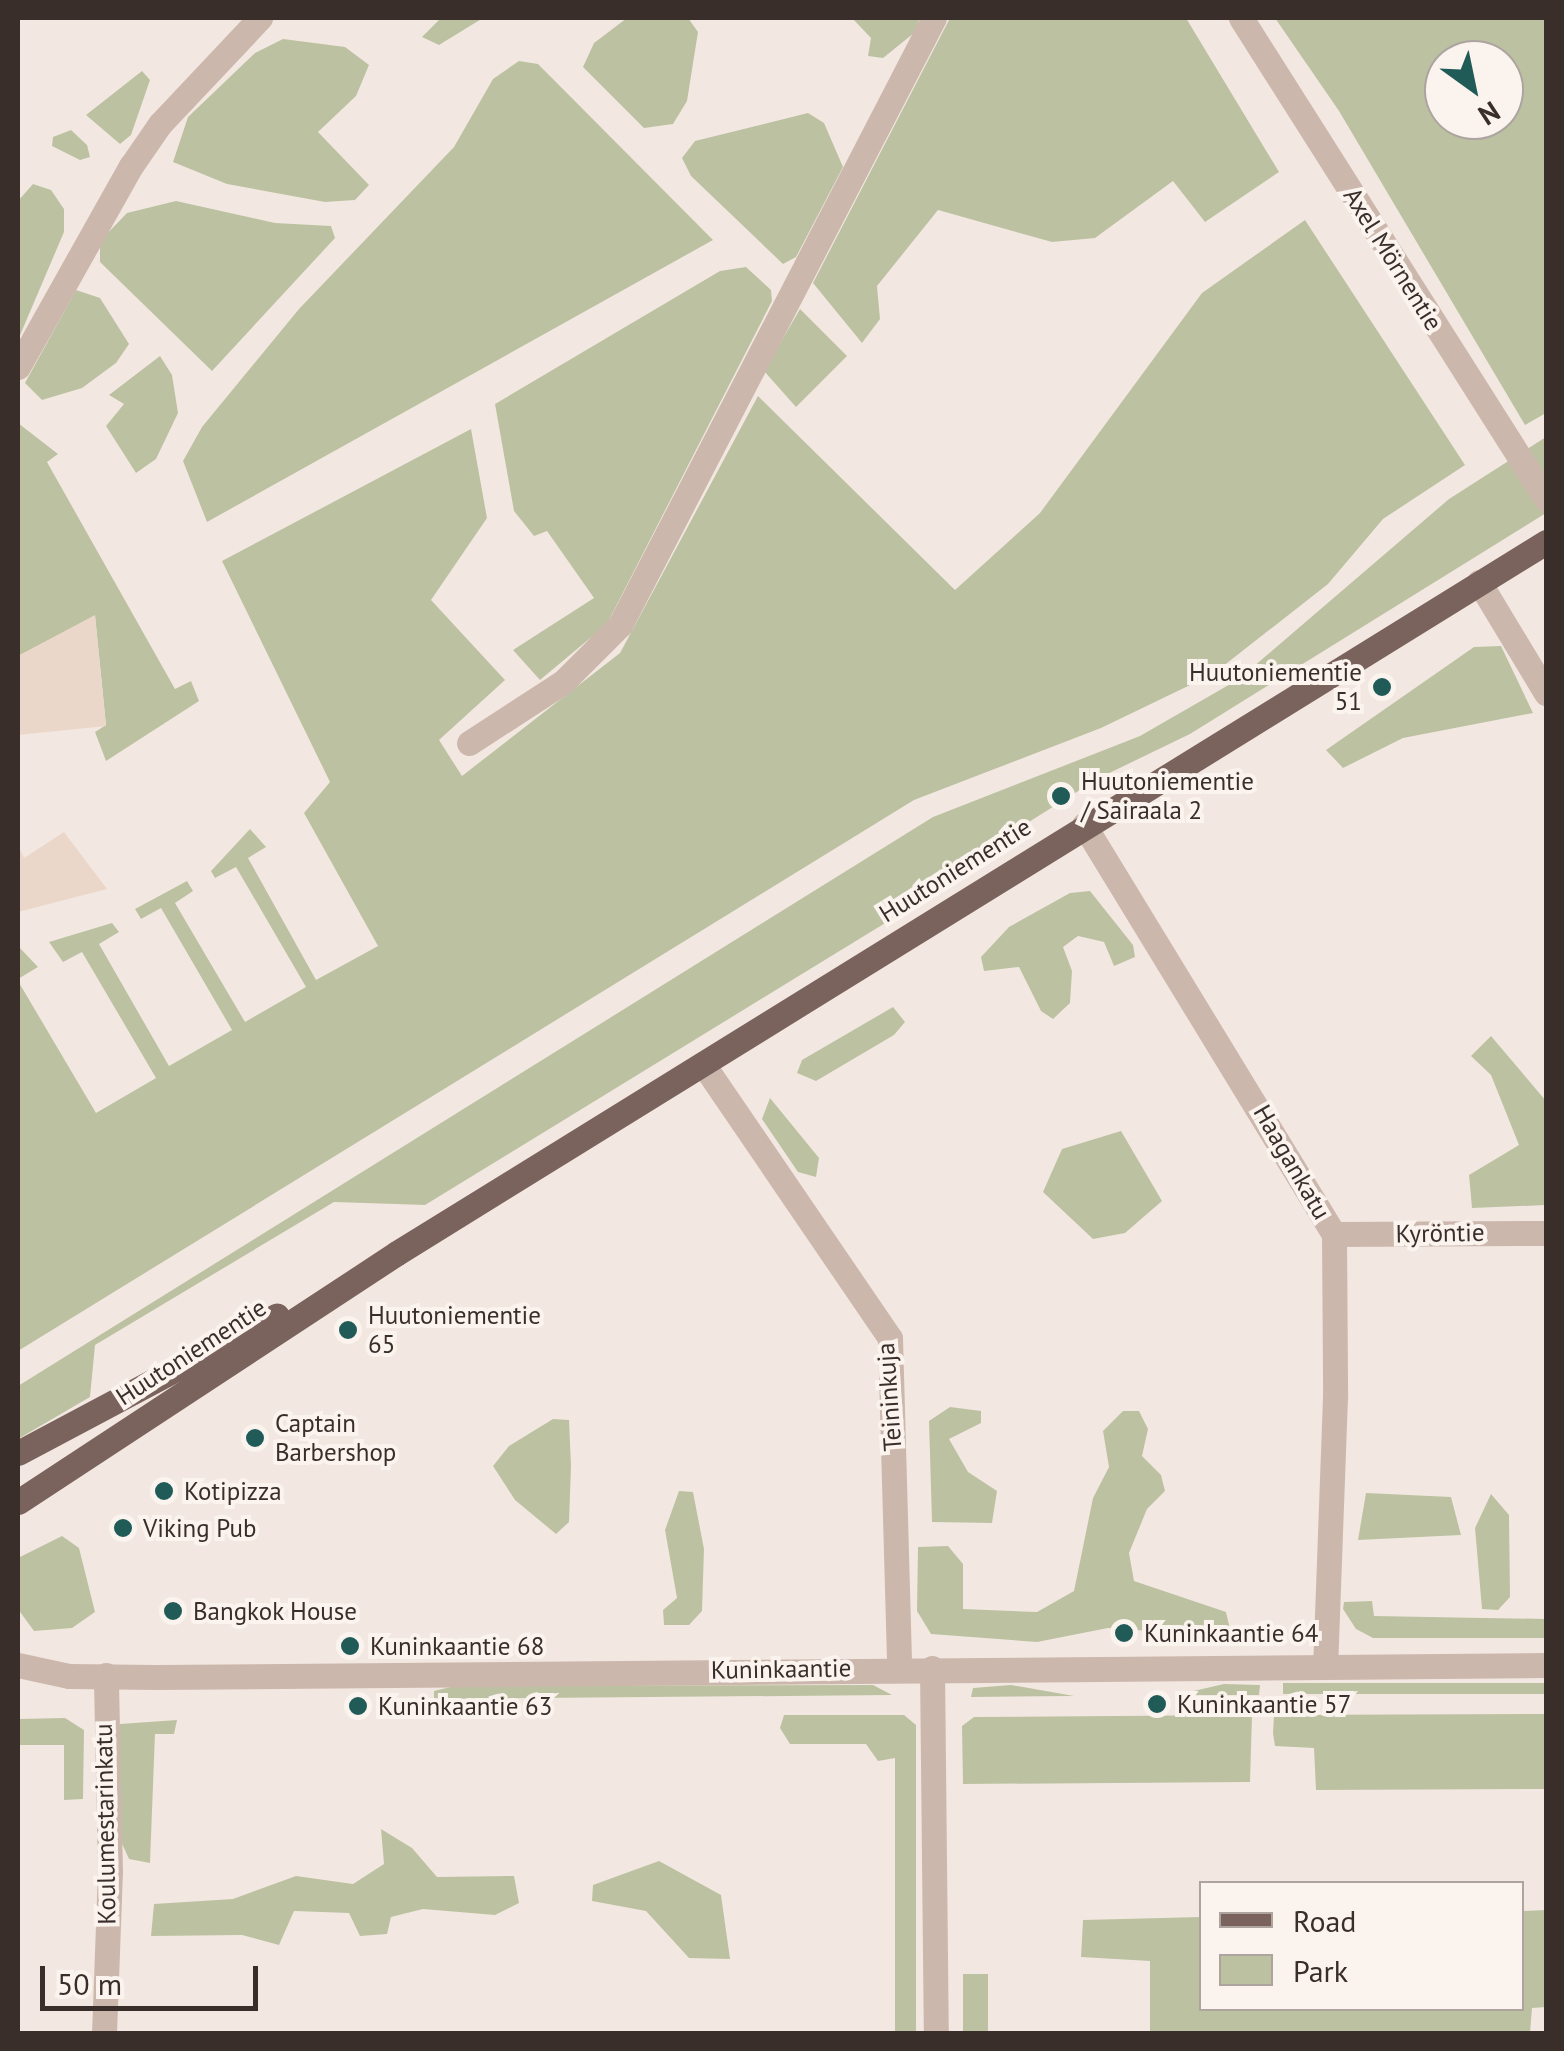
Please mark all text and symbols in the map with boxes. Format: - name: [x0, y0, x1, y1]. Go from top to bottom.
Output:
- north arrow: [1424, 40, 1524, 140]
- text: N: [1472, 93, 1507, 134]
- street label: Axel Mörnentie: [1337, 182, 1449, 336]
- place label: Huutoniementie 51: [1189, 658, 1362, 717]
- marker: Huutoniementie 51: [1371, 676, 1393, 698]
- place label: Huutoniementie / Sairaala 2: [1081, 767, 1254, 826]
- marker: Huutoniementie / Sairaala 2: [1050, 785, 1072, 807]
- street label: Huutoniementie: [874, 811, 1036, 929]
- street label: Haagankatu: [1247, 1099, 1337, 1225]
- street label: Kyröntie: [1395, 1217, 1485, 1249]
- street label: Huutoniementie: [110, 1292, 272, 1412]
- place label: Huutoniementie 65: [368, 1301, 541, 1360]
- marker: Huutoniementie 65: [337, 1319, 359, 1341]
- street label: Teininkuja: [870, 1342, 908, 1452]
- place label: Captain Barbershop: [275, 1409, 396, 1468]
- marker: Captain Barbershop: [244, 1427, 266, 1449]
- place label: Kotipizza: [184, 1476, 282, 1506]
- marker: Kotipizza: [153, 1480, 175, 1502]
- place label: Viking Pub: [143, 1513, 256, 1543]
- marker: Viking Pub: [112, 1517, 134, 1539]
- place label: Bangkok House: [193, 1596, 358, 1626]
- marker: Bangkok House: [162, 1600, 184, 1622]
- place label: Kuninkaantie 64: [1144, 1618, 1318, 1648]
- marker: Kuninkaantie 64: [1113, 1622, 1135, 1644]
- place label: Kuninkaantie 68: [370, 1631, 544, 1661]
- marker: Kuninkaantie 68: [339, 1635, 361, 1657]
- street label: Kuninkaantie: [711, 1653, 851, 1685]
- place label: Kuninkaantie 57: [1177, 1689, 1351, 1719]
- place label: Kuninkaantie 63: [378, 1691, 552, 1721]
- marker: Kuninkaantie 57: [1146, 1693, 1168, 1715]
- marker: Kuninkaantie 63: [347, 1695, 369, 1717]
- street label: Koulumestarinkatu: [88, 1723, 122, 1925]
- legend: [1199, 1881, 1524, 2011]
- text: Road: [1293, 1901, 1357, 1940]
- scale bar: [45, 1946, 262, 2008]
- text: Park: [1293, 1951, 1348, 1990]
- text: 50 m: [57, 1964, 122, 2003]

